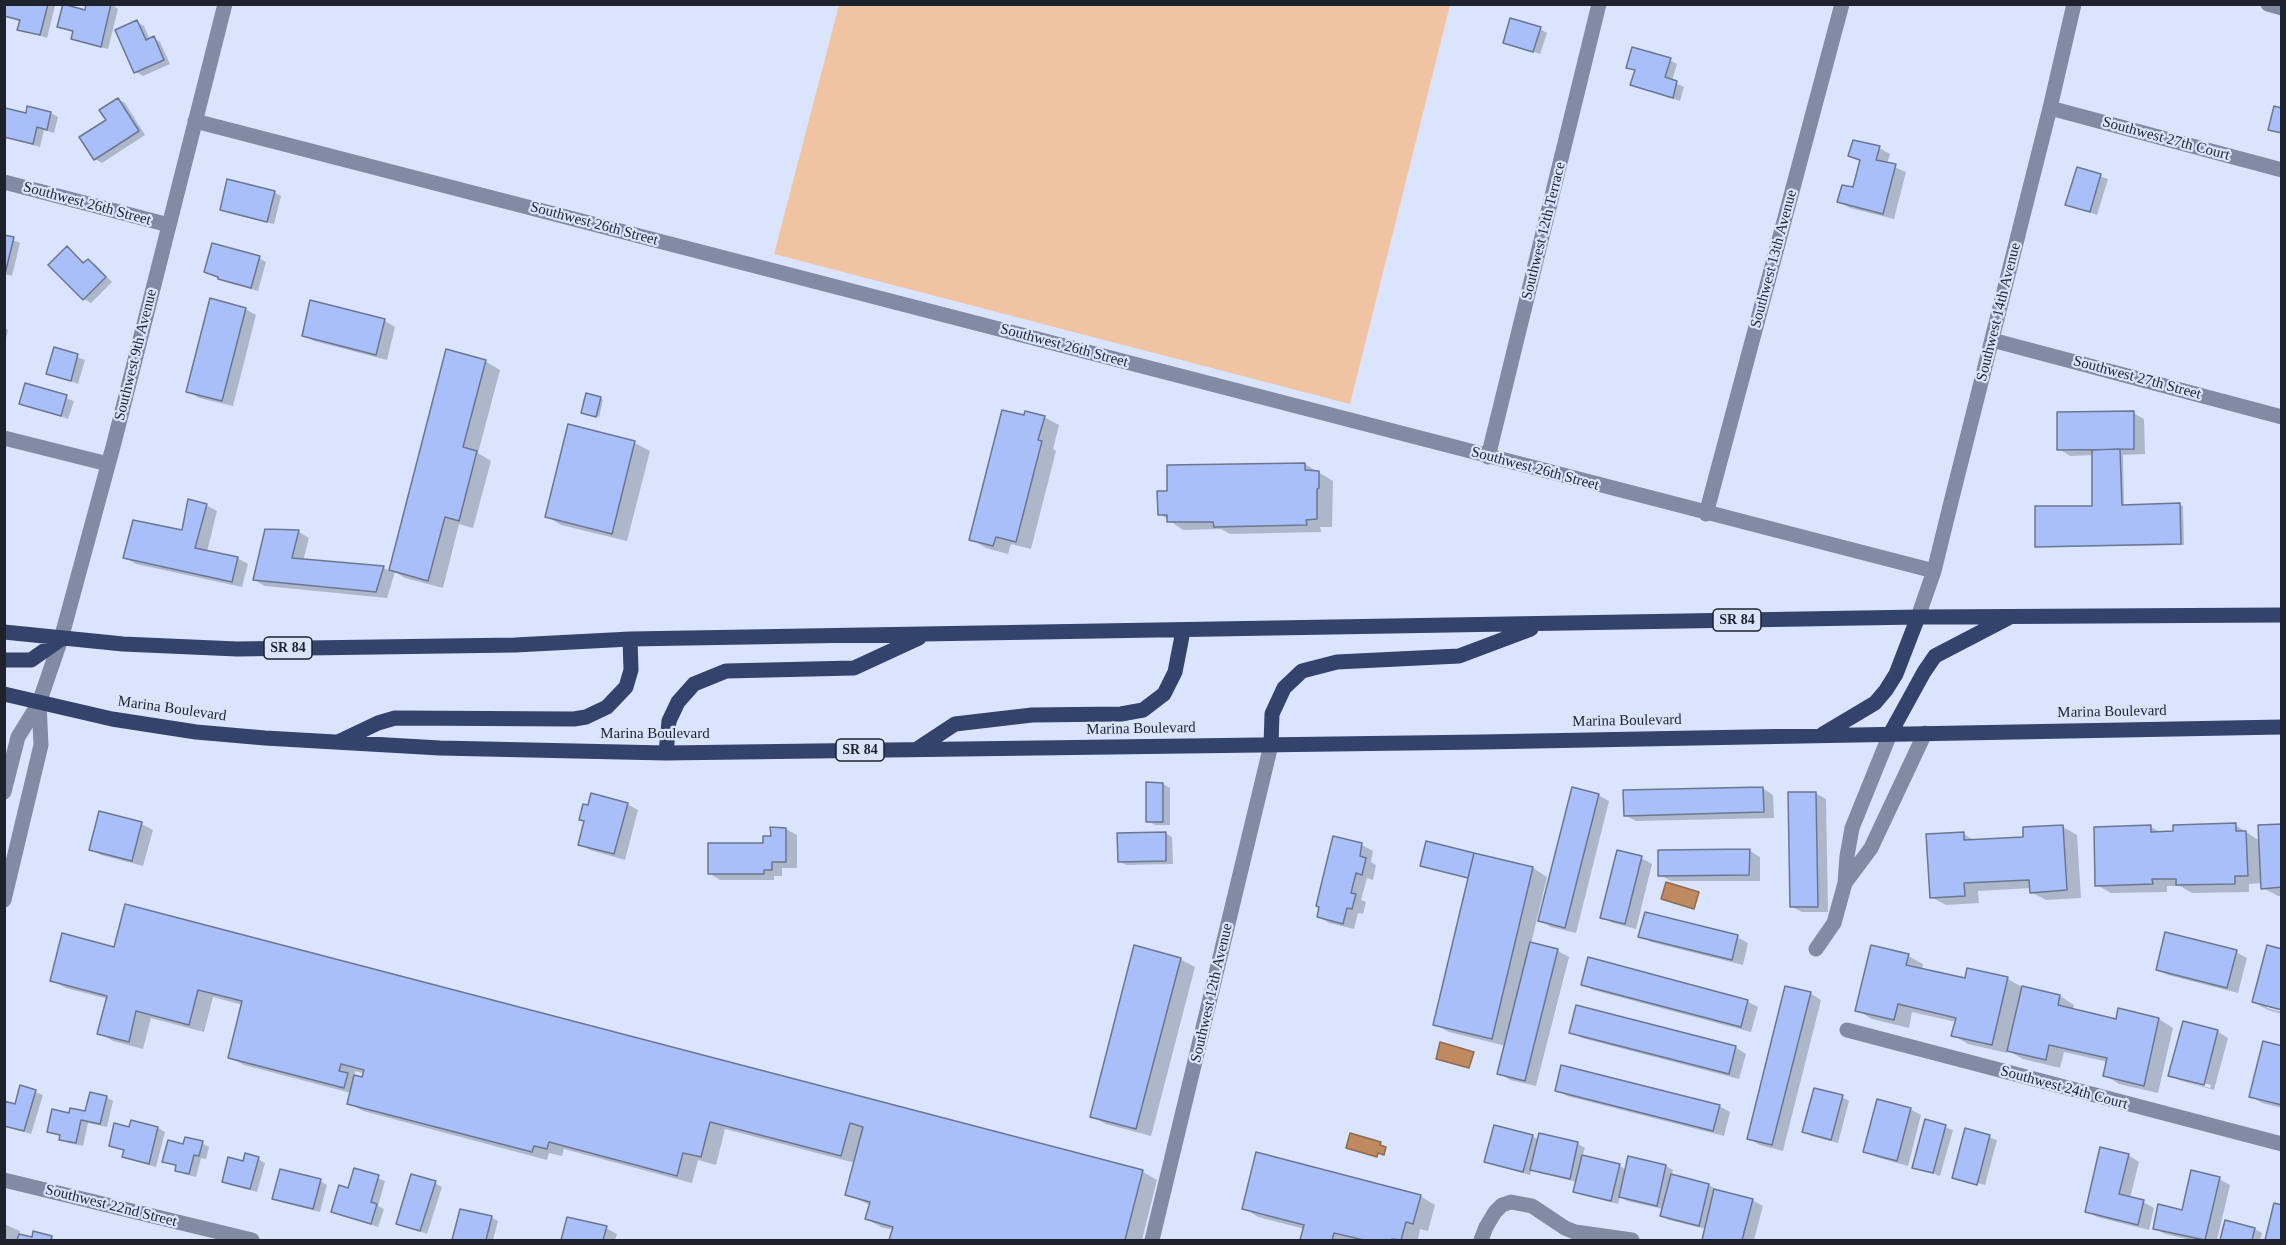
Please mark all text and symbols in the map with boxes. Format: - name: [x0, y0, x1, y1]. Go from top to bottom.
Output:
- street label: Southwest 27th Court: [2100, 113, 2232, 165]
- street label: Southwest 12th Terrace: [1518, 160, 1570, 302]
- street label: Southwest 26th Street: [21, 178, 153, 230]
- street label: Southwest 13th Avenue: [1747, 188, 1801, 330]
- street label: Southwest 26th Street: [528, 198, 660, 250]
- street label: Southwest 14th Avenue: [1973, 241, 2025, 383]
- street label: Southwest 9th Avenue: [111, 287, 161, 423]
- street label: Southwest 26th Street: [998, 320, 1130, 372]
- street label: Southwest 27th Street: [2071, 352, 2203, 404]
- street label: Southwest 26th Street: [1469, 443, 1601, 495]
- road number: SR 84: [1713, 609, 1761, 631]
- road number: SR 84: [264, 637, 312, 659]
- street label: Marina Boulevard: [117, 692, 227, 726]
- street label: Marina Boulevard: [2057, 702, 2167, 722]
- street label: Marina Boulevard: [1572, 711, 1682, 731]
- street label: Marina Boulevard: [1086, 719, 1196, 739]
- street label: Marina Boulevard: [600, 725, 710, 743]
- road number: SR 84: [836, 739, 884, 761]
- street label: Southwest 12th Avenue: [1187, 922, 1237, 1064]
- street label: Southwest 24th Court: [1998, 1062, 2130, 1114]
- street label: Southwest 22nd Street: [43, 1181, 179, 1231]

